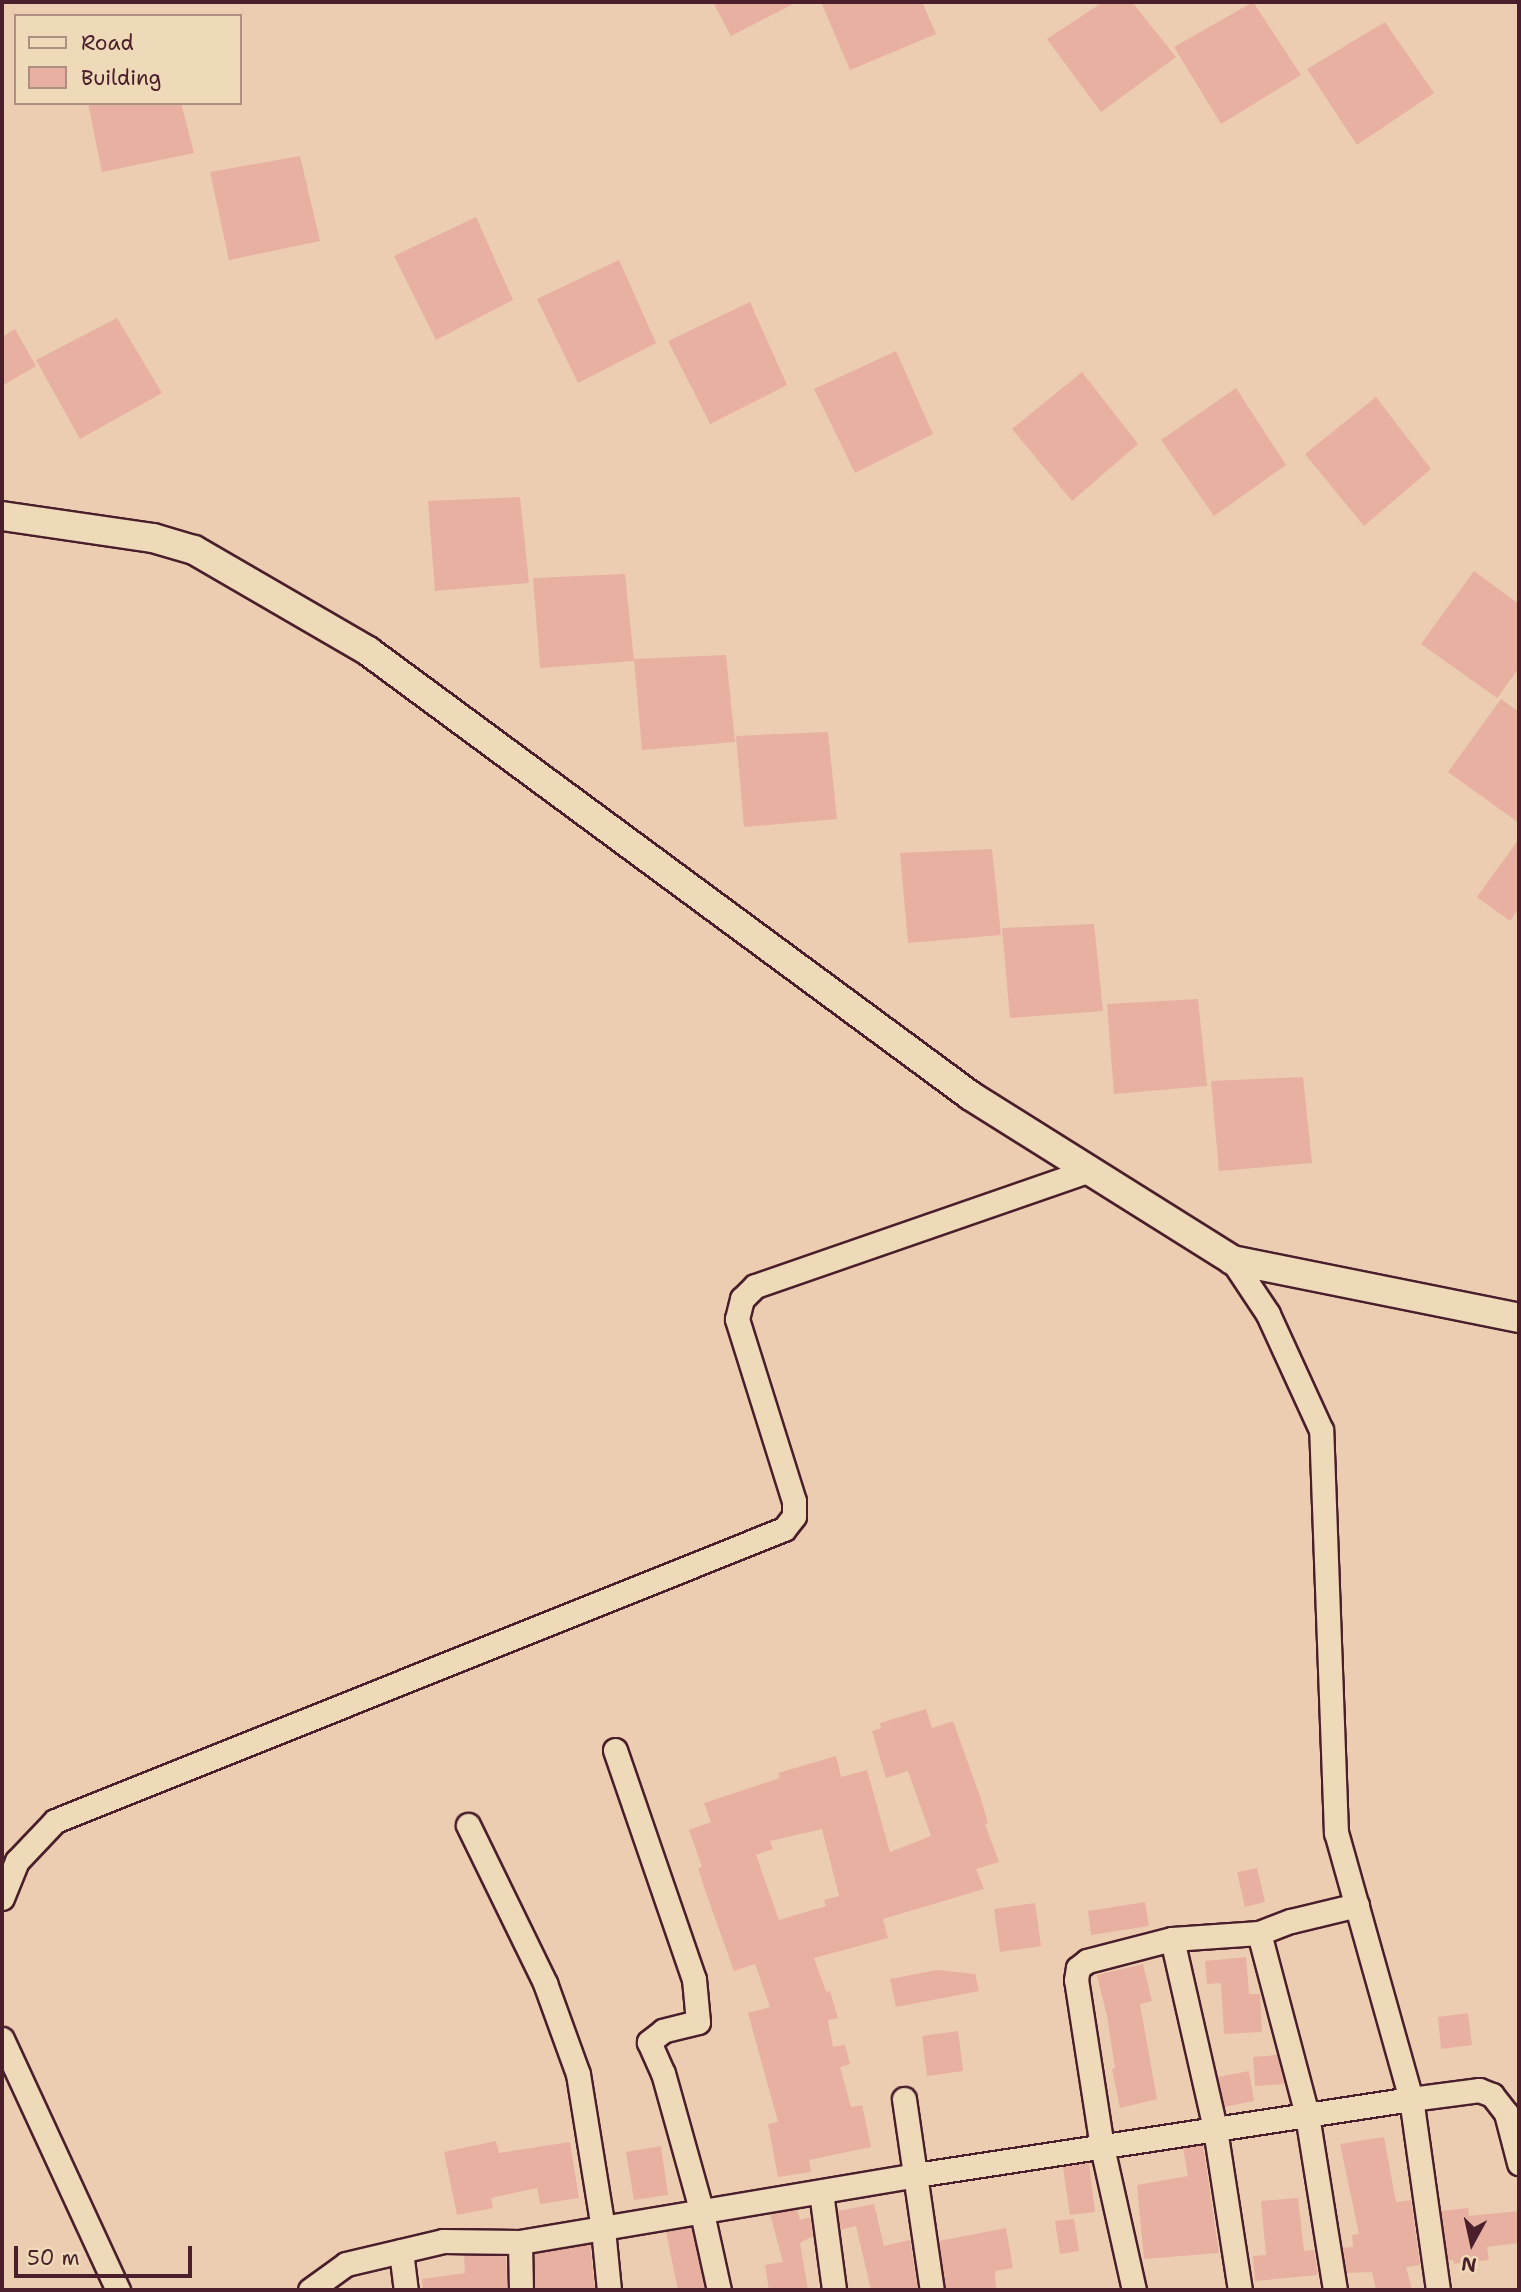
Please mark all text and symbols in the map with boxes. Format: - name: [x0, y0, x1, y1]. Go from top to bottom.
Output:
- legend: [14, 14, 242, 105]
- text: Road: [81, 29, 134, 57]
- text: Building: [81, 64, 161, 92]
- north arrow: [1437, 2208, 1507, 2278]
- scale bar: [18, 2232, 196, 2276]
- text: 50 m: [27, 2244, 80, 2272]
- text: N: [1460, 2251, 1478, 2278]

